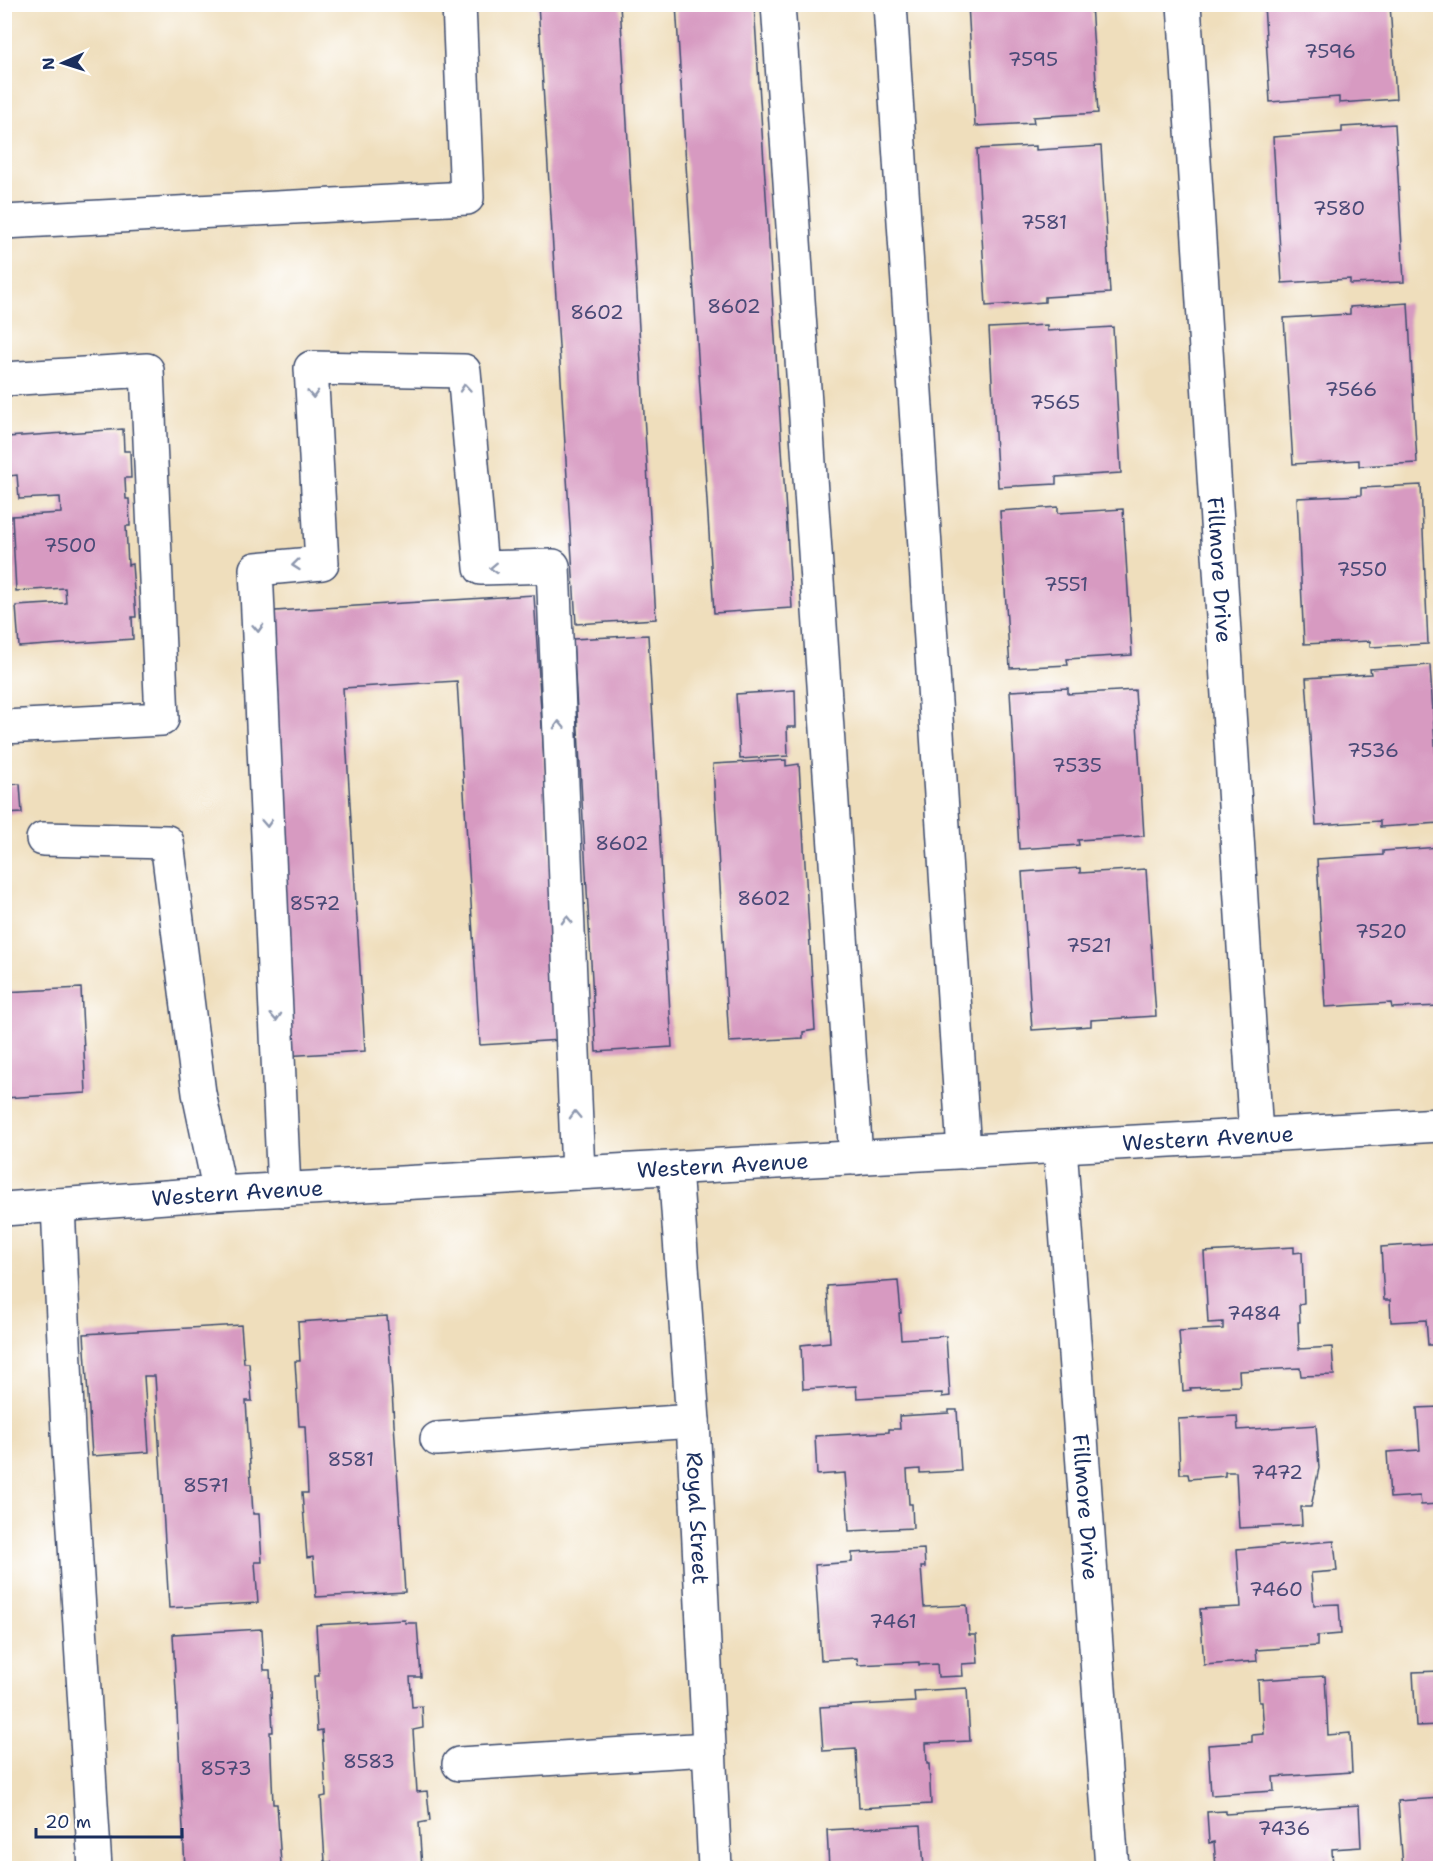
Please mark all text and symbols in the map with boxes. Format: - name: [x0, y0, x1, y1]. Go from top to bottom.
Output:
- north arrow: [33, 33, 93, 93]
- house number: 7596: [1304, 38, 1356, 64]
- house number: 7595: [1008, 46, 1058, 72]
- text: N: [38, 57, 59, 71]
- house number: 7580: [1313, 195, 1365, 221]
- house number: 7581: [1021, 209, 1067, 235]
- house number: 8602: [707, 293, 761, 319]
- house number: 8602: [570, 299, 624, 325]
- house number: 7566: [1325, 376, 1377, 402]
- one-way arrow: [459, 383, 472, 392]
- one-way arrow: [306, 389, 319, 398]
- house number: 7565: [1030, 389, 1080, 415]
- street label: Fillmore Drive: [1201, 496, 1239, 644]
- house number: 7500: [43, 532, 97, 558]
- house number: 7550: [1337, 556, 1387, 582]
- one-way arrow: [291, 558, 300, 571]
- one-way arrow: [490, 562, 499, 574]
- house number: 7551: [1044, 571, 1088, 597]
- one-way arrow: [252, 623, 265, 632]
- one-way arrow: [553, 721, 566, 730]
- house number: 7536: [1347, 737, 1399, 763]
- house number: 7535: [1052, 752, 1102, 778]
- one-way arrow: [261, 818, 274, 827]
- house number: 8602: [595, 830, 649, 856]
- house number: 8602: [737, 885, 791, 911]
- house number: 8572: [289, 890, 341, 916]
- one-way arrow: [561, 915, 574, 924]
- house number: 7520: [1355, 918, 1407, 944]
- house number: 7521: [1066, 932, 1112, 958]
- one-way arrow: [270, 1013, 283, 1022]
- one-way arrow: [569, 1110, 582, 1119]
- street label: Western Avenue: [1121, 1119, 1295, 1157]
- street label: Western Avenue: [636, 1146, 809, 1184]
- street label: Western Avenue: [150, 1173, 324, 1213]
- house number: 7484: [1227, 1300, 1281, 1326]
- street label: Fillmore Drive: [1066, 1433, 1106, 1581]
- house number: 8581: [328, 1446, 374, 1472]
- street label: Royal Street: [680, 1451, 716, 1585]
- house number: 7472: [1251, 1459, 1303, 1485]
- house number: 8571: [183, 1472, 229, 1498]
- house number: 7460: [1249, 1576, 1303, 1602]
- house number: 7461: [869, 1608, 917, 1634]
- house number: 8583: [343, 1748, 395, 1774]
- house number: 8573: [200, 1755, 252, 1781]
- scale bar: [36, 1801, 182, 1839]
- text: 20 m: [45, 1810, 91, 1834]
- house number: 7436: [1257, 1815, 1311, 1841]

